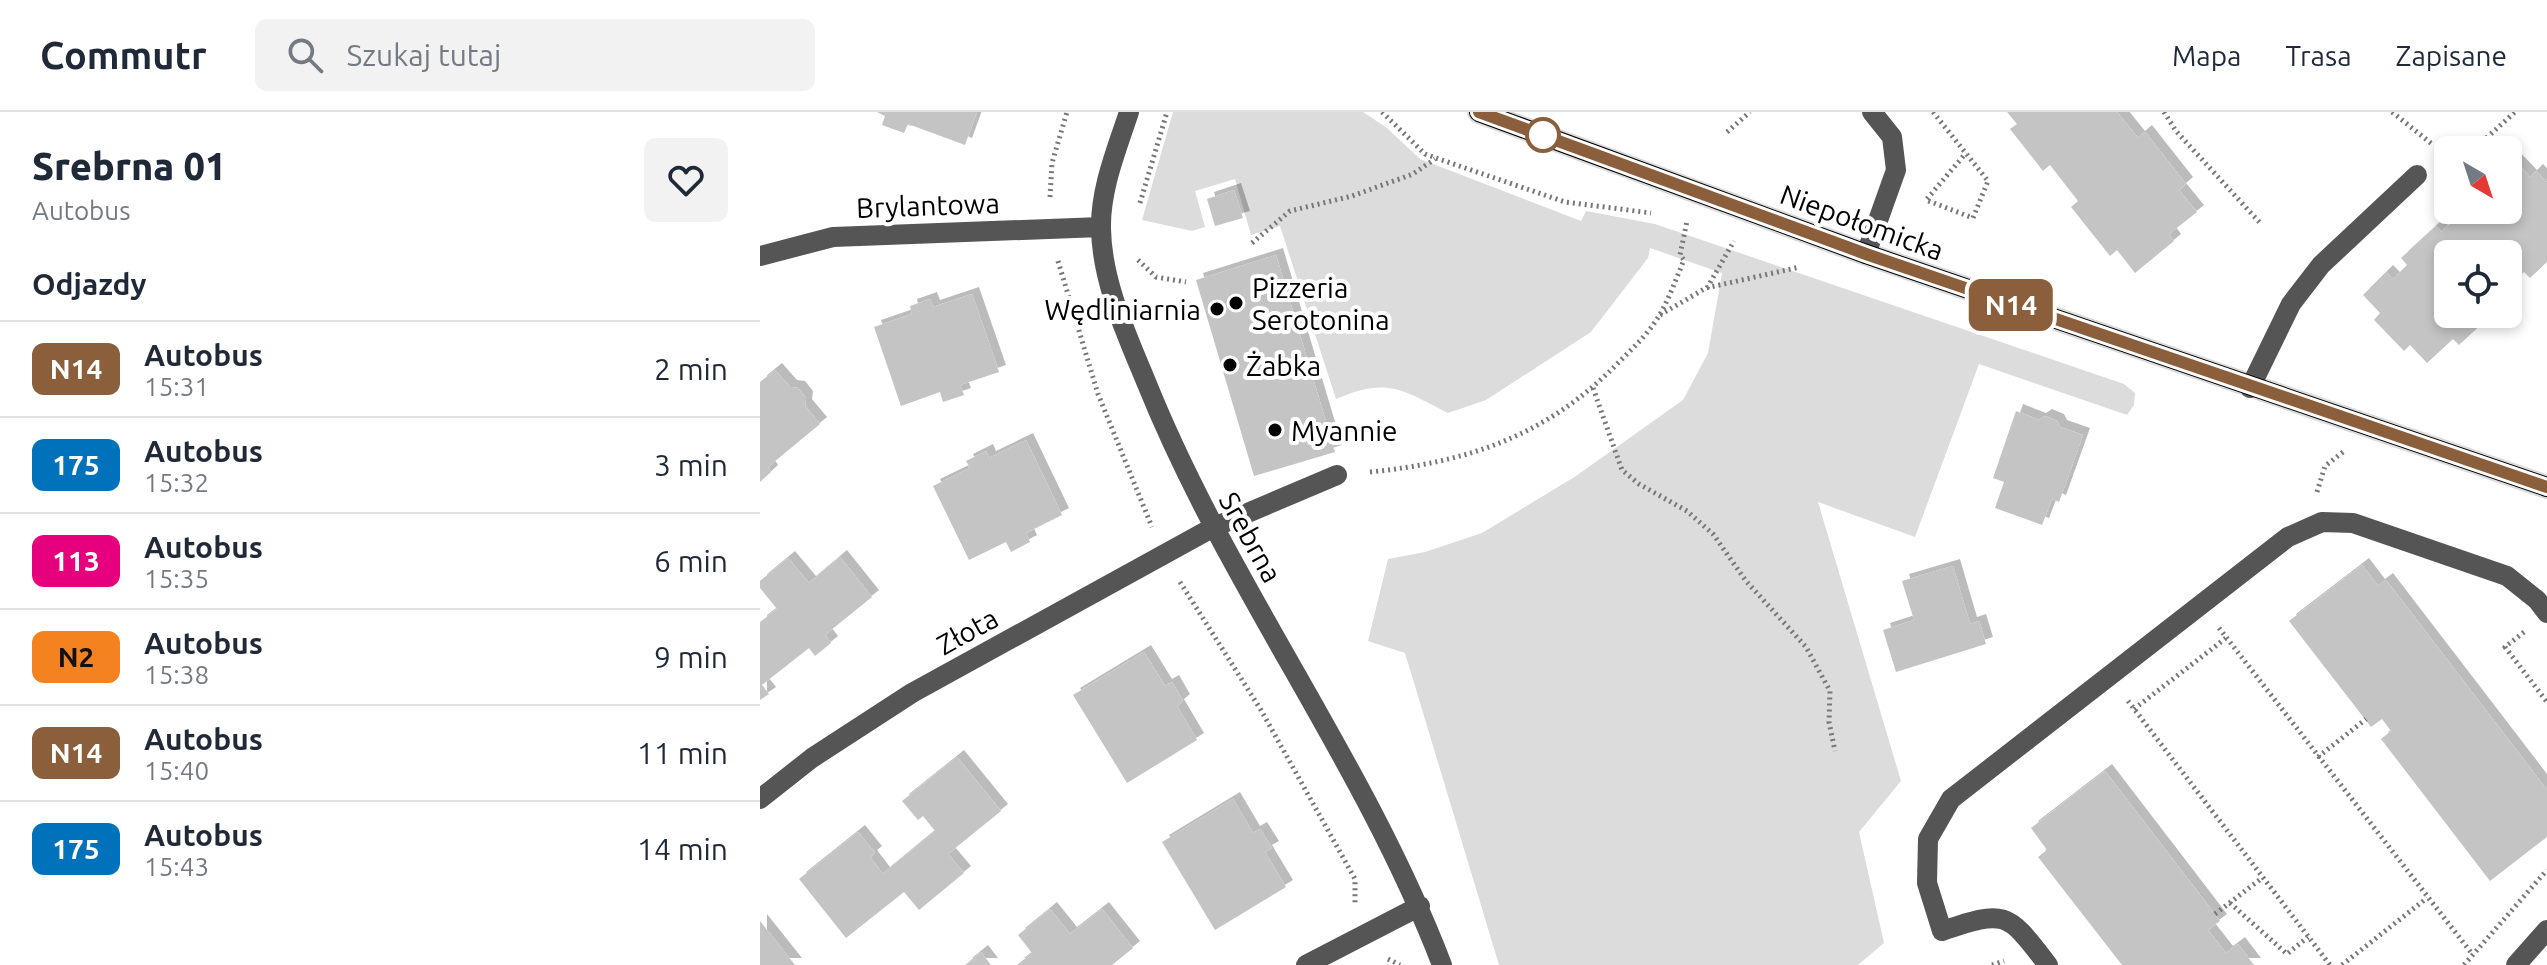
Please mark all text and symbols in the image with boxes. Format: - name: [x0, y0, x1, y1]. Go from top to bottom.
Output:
- search box: [255, 19, 815, 91]
- icon: search: [283, 33, 327, 77]
- text: Commutr: [40, 34, 207, 76]
- text: Szukaj tutaj: [347, 38, 501, 72]
- text: Mapa: [2172, 40, 2241, 71]
- text: Trasa: [2285, 40, 2352, 71]
- text: Zapisane: [2396, 40, 2507, 71]
- unlabelled marker: [1526, 118, 1560, 152]
- north arrow: [2434, 136, 2522, 224]
- map controls: [2434, 136, 2522, 328]
- button: heart: [644, 138, 728, 222]
- text: Srebrna 01: [32, 145, 226, 187]
- street label: Niepołomicka: [1776, 178, 1948, 266]
- street label: Brylantowa: [856, 187, 1000, 223]
- text: Autobus: [32, 196, 130, 225]
- button: locate: [2434, 240, 2522, 328]
- text: Odjazdy: [32, 267, 146, 301]
- place label: Pizzeria Serotonina: [1252, 272, 1390, 335]
- line badge: N14: [1965, 279, 2057, 331]
- text: N14: [1985, 289, 2037, 320]
- place label: Wędliniarnia: [1045, 294, 1201, 325]
- marker: Pizzeria Serotonina: [1227, 294, 1245, 312]
- marker: Wędliniarnia: [1208, 300, 1226, 318]
- text: Autobus: [144, 338, 263, 372]
- place label: Żabka: [1246, 350, 1321, 381]
- text: 2 min: [654, 352, 728, 386]
- text: N14: [50, 353, 102, 384]
- marker: Żabka: [1221, 356, 1239, 374]
- text: 15:31: [144, 372, 209, 401]
- place label: Myannie: [1291, 415, 1397, 446]
- marker: Myannie: [1266, 421, 1284, 439]
- text: Autobus: [144, 434, 263, 468]
- text: 3 min: [654, 448, 728, 482]
- text: 175: [52, 449, 100, 480]
- text: 15:32: [144, 468, 209, 497]
- street label: Srebrna: [1214, 487, 1288, 587]
- text: Autobus: [144, 530, 263, 564]
- text: 6 min: [654, 544, 728, 578]
- text: 113: [52, 545, 100, 576]
- text: 15:35: [144, 564, 209, 593]
- street label: Złota: [931, 602, 1003, 660]
- text: Autobus: [144, 626, 263, 660]
- text: 9 min: [654, 640, 728, 674]
- text: N2: [58, 641, 94, 672]
- text: 15:38: [144, 660, 209, 689]
- text: Autobus: [144, 722, 263, 756]
- text: 11 min: [637, 736, 728, 770]
- text: N14: [50, 737, 102, 768]
- text: 15:40: [144, 756, 209, 785]
- text: Autobus: [144, 818, 263, 852]
- text: 14 min: [637, 832, 728, 866]
- text: 175: [52, 833, 100, 864]
- text: 15:43: [144, 852, 209, 881]

